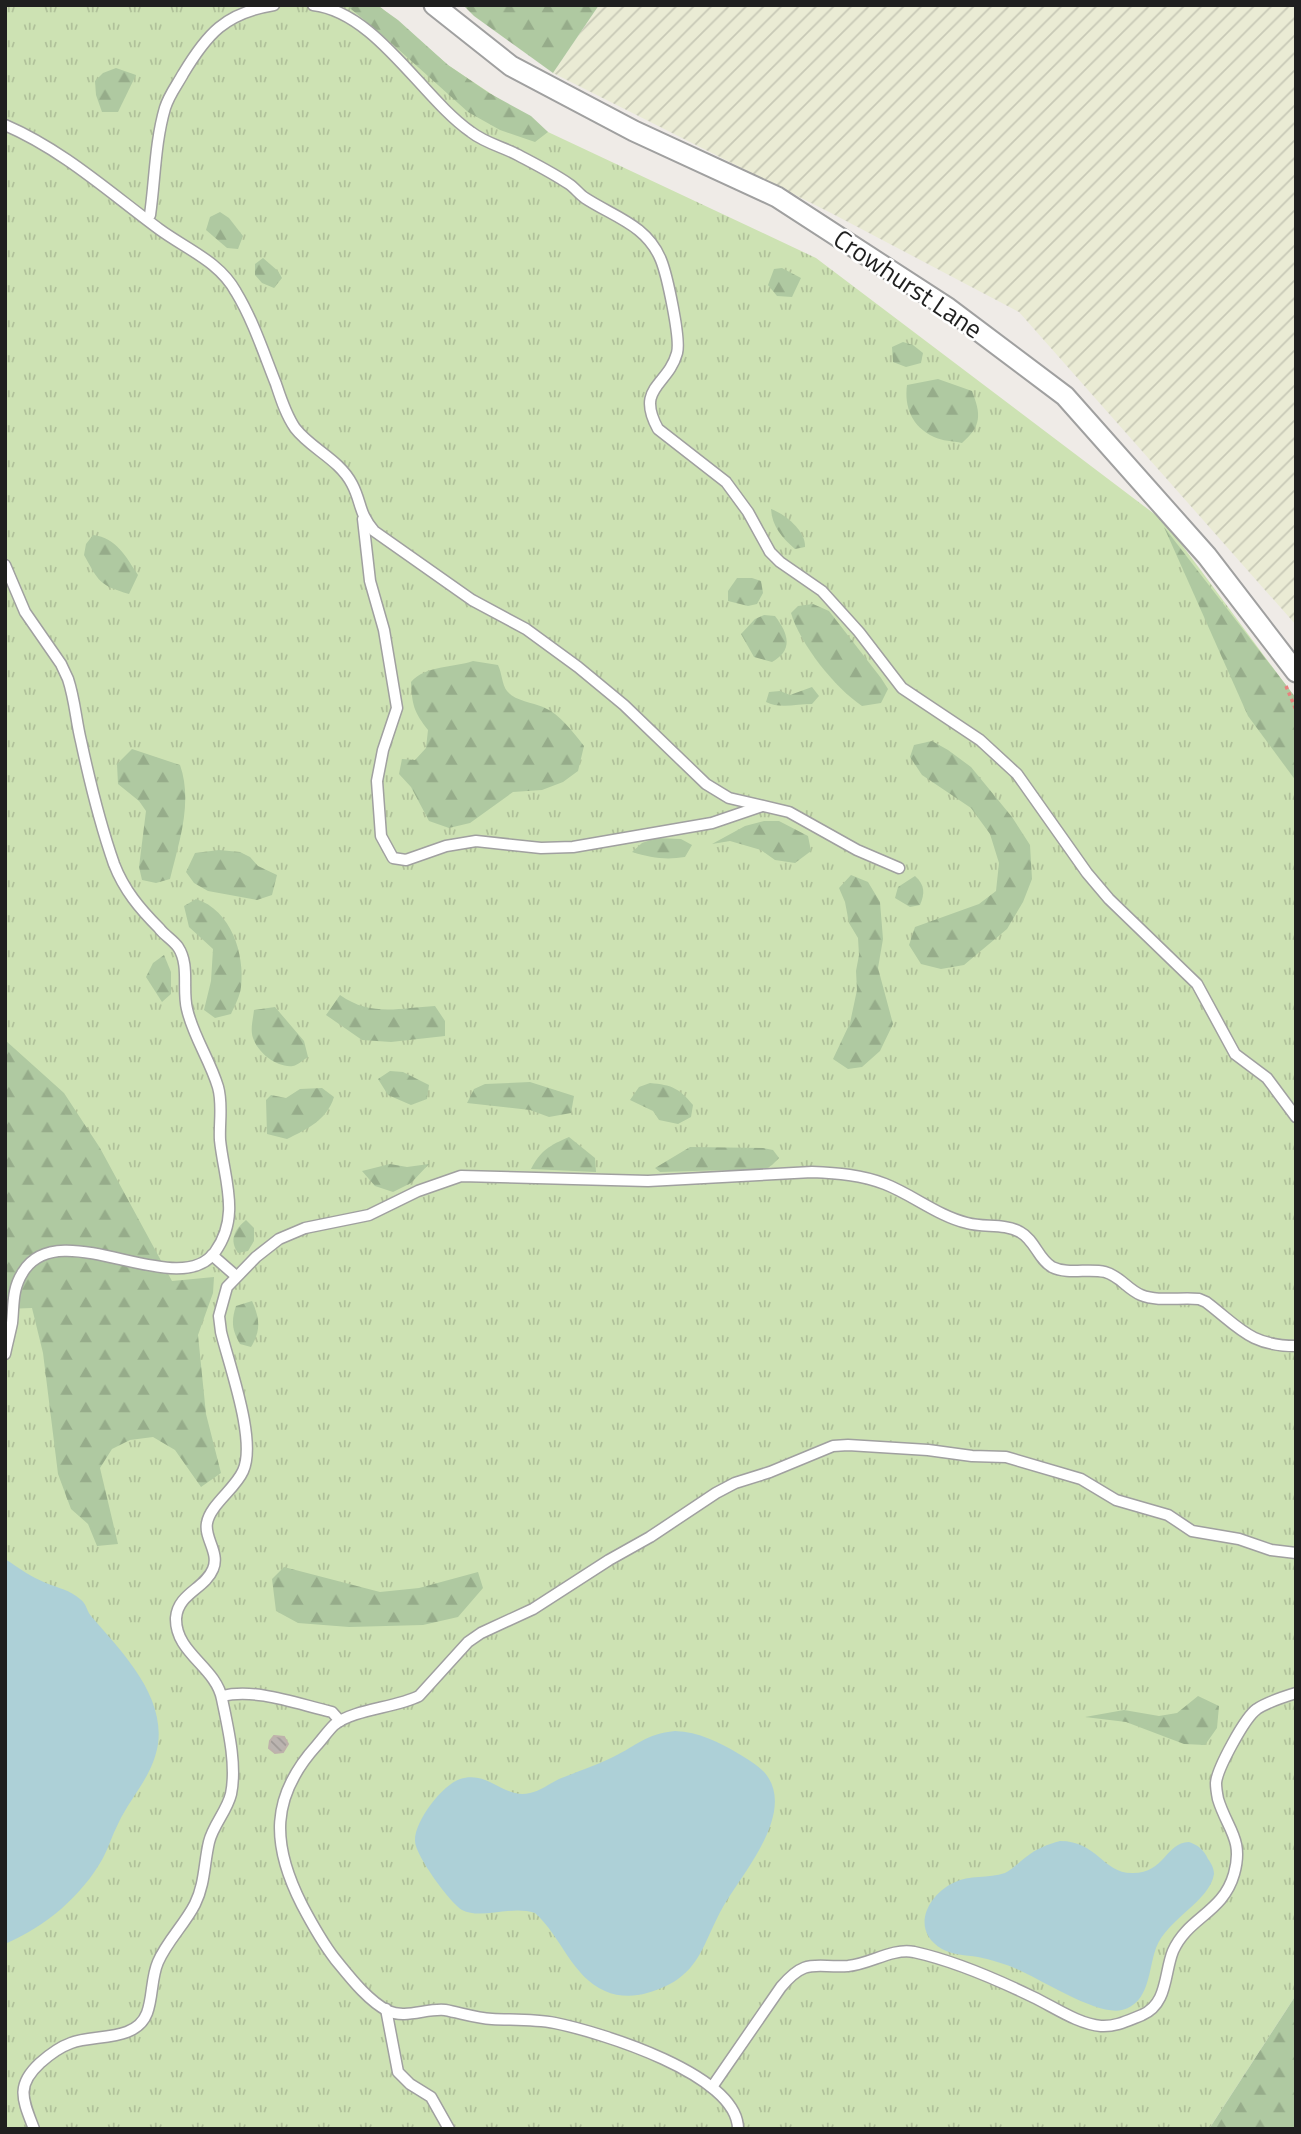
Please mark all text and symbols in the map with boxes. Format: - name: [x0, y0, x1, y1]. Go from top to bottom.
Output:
- street label: Crowhurst Lane: [826, 219, 991, 348]

